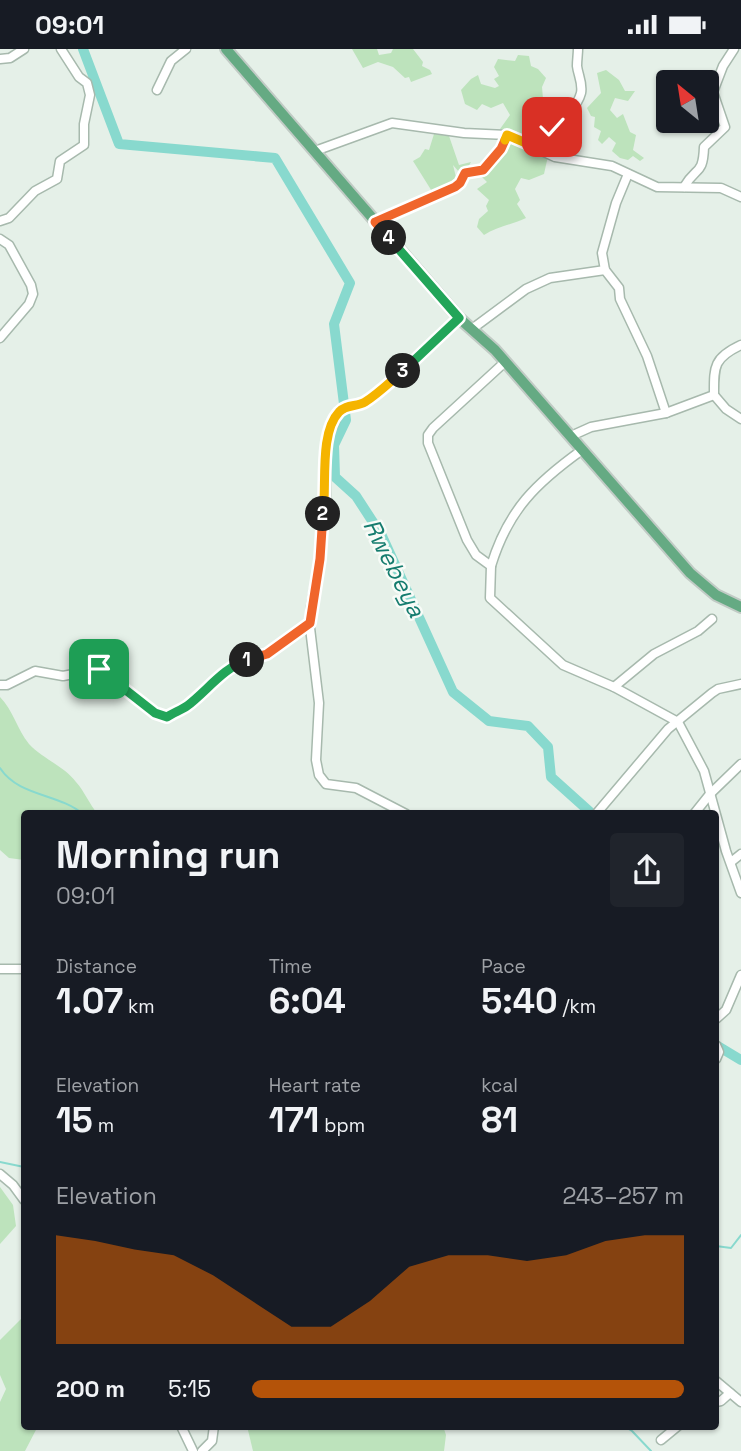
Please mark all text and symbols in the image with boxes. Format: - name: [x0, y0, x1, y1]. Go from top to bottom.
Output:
- text: 09:01: [35, 8, 104, 42]
- north arrow: [656, 70, 719, 133]
- map controls: [656, 70, 719, 133]
- pin: [522, 97, 582, 157]
- icon: check: [533, 108, 571, 146]
- pin: 4: [372, 221, 406, 255]
- text: 4: [382, 225, 395, 250]
- pin: 3: [386, 353, 420, 389]
- text: 3: [397, 358, 408, 383]
- pin: 2: [306, 497, 340, 531]
- text: 2: [317, 501, 328, 526]
- water label: Rwebeya: [356, 513, 433, 622]
- pin: [69, 639, 129, 699]
- pin: 1: [230, 643, 264, 677]
- text: 1: [242, 647, 251, 672]
- icon: arrive: [80, 650, 118, 688]
- text: Morning run: [56, 831, 281, 879]
- button: share: [610, 833, 684, 907]
- text: 09:01: [56, 881, 115, 911]
- text: Distance: [56, 954, 137, 979]
- text: Time: [269, 954, 312, 979]
- text: Pace: [481, 954, 526, 979]
- text: 1.07: [56, 979, 123, 1023]
- text: 6:04: [269, 979, 346, 1023]
- text: 5:40: [481, 979, 558, 1023]
- text: km: [123, 994, 155, 1019]
- text: /km: [558, 994, 596, 1019]
- text: Elevation: [56, 1073, 139, 1098]
- text: Heart rate: [269, 1073, 361, 1098]
- text: kcal: [481, 1073, 518, 1098]
- text: 15: [56, 1098, 93, 1142]
- text: 171: [269, 1098, 319, 1142]
- text: 81: [481, 1098, 518, 1142]
- text: m: [93, 1113, 114, 1138]
- text: bpm: [319, 1113, 365, 1138]
- text: Elevation: [56, 1181, 157, 1211]
- text: 243–257 m: [563, 1181, 684, 1211]
- text: 200 m: [56, 1374, 125, 1404]
- text: 5:15: [168, 1374, 211, 1404]

